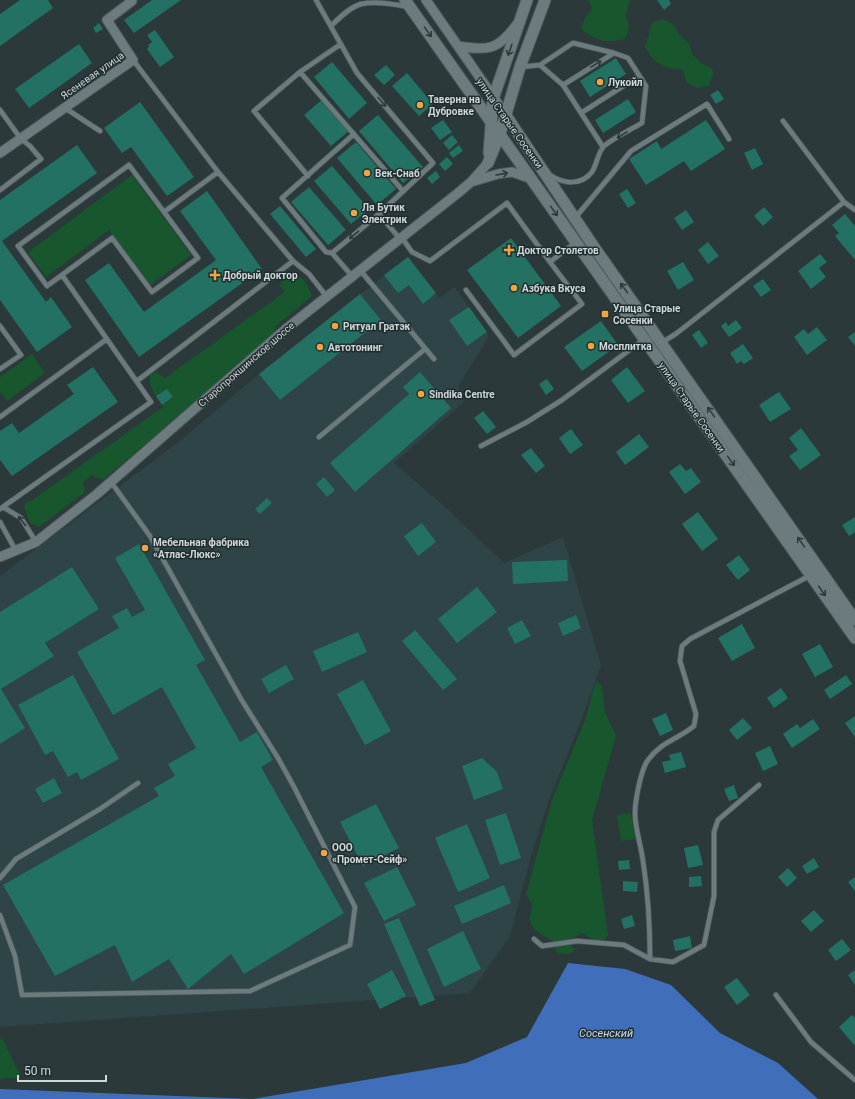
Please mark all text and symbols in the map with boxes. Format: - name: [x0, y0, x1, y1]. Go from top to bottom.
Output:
- one-way arrow: [424, 26, 432, 37]
- one-way arrow: [506, 44, 513, 57]
- street label: Ясеневая улица: [59, 50, 126, 101]
- one-way arrow: [590, 60, 601, 68]
- street label: улица Старые Сосенки: [474, 76, 545, 171]
- marker: Лукойл: [595, 77, 605, 87]
- place label: Лукойл: [608, 77, 643, 88]
- place label: Таверна на Дубровке: [428, 94, 481, 117]
- one-way arrow: [377, 97, 386, 108]
- marker: Таверна на Дубровке: [415, 100, 425, 110]
- one-way arrow: [616, 132, 628, 140]
- marker: Век-Снаб: [362, 168, 372, 178]
- place label: Век-Снаб: [375, 168, 420, 179]
- one-way arrow: [495, 170, 508, 178]
- place label: Ля Бутик Электрик: [362, 202, 407, 225]
- one-way arrow: [550, 205, 558, 216]
- marker: Ля Бутик Электрик: [349, 208, 359, 218]
- one-way arrow: [349, 230, 359, 239]
- marker: Доктор Столетов: [504, 245, 514, 255]
- place label: Доктор Столетов: [517, 245, 599, 256]
- marker: Добрый доктор: [210, 270, 220, 280]
- place label: Добрый доктор: [223, 270, 298, 281]
- marker: Азбука Вкуса: [509, 283, 519, 293]
- place label: Азбука Вкуса: [522, 283, 586, 294]
- one-way arrow: [620, 283, 628, 294]
- place label: Улица Старые Сосенки: [613, 303, 681, 326]
- marker: Улица Старые Сосенки: [600, 309, 610, 319]
- street label: Старопрокшинское шоссе: [196, 320, 297, 409]
- marker: Ритуал Гратэк: [330, 321, 340, 331]
- place label: Ритуал Гратэк: [343, 321, 411, 332]
- marker: Мосплитка: [586, 341, 596, 351]
- place label: Мосплитка: [599, 341, 652, 352]
- marker: Автотонинг: [315, 342, 325, 352]
- place label: Автотонинг: [328, 342, 383, 353]
- street label: улица Старые Сосенки: [656, 360, 727, 455]
- marker: Sindika Centre: [416, 389, 426, 399]
- place label: Sindika Centre: [429, 389, 495, 400]
- one-way arrow: [707, 407, 715, 418]
- one-way arrow: [727, 456, 735, 467]
- one-way arrow: [18, 516, 27, 527]
- place label: Мебельная фабрика «Атлас-Люкс»: [153, 537, 250, 560]
- one-way arrow: [797, 537, 805, 548]
- marker: Мебельная фабрика «Атлас-Люкс»: [140, 543, 150, 553]
- one-way arrow: [818, 585, 826, 596]
- place label: ООО «Промет-Сейф»: [332, 842, 407, 865]
- marker: ООО «Промет-Сейф»: [319, 848, 329, 858]
- water label: Сосенский: [579, 1027, 633, 1040]
- scale bar: [18, 1057, 106, 1083]
- text: 50 m: [24, 1064, 51, 1078]

